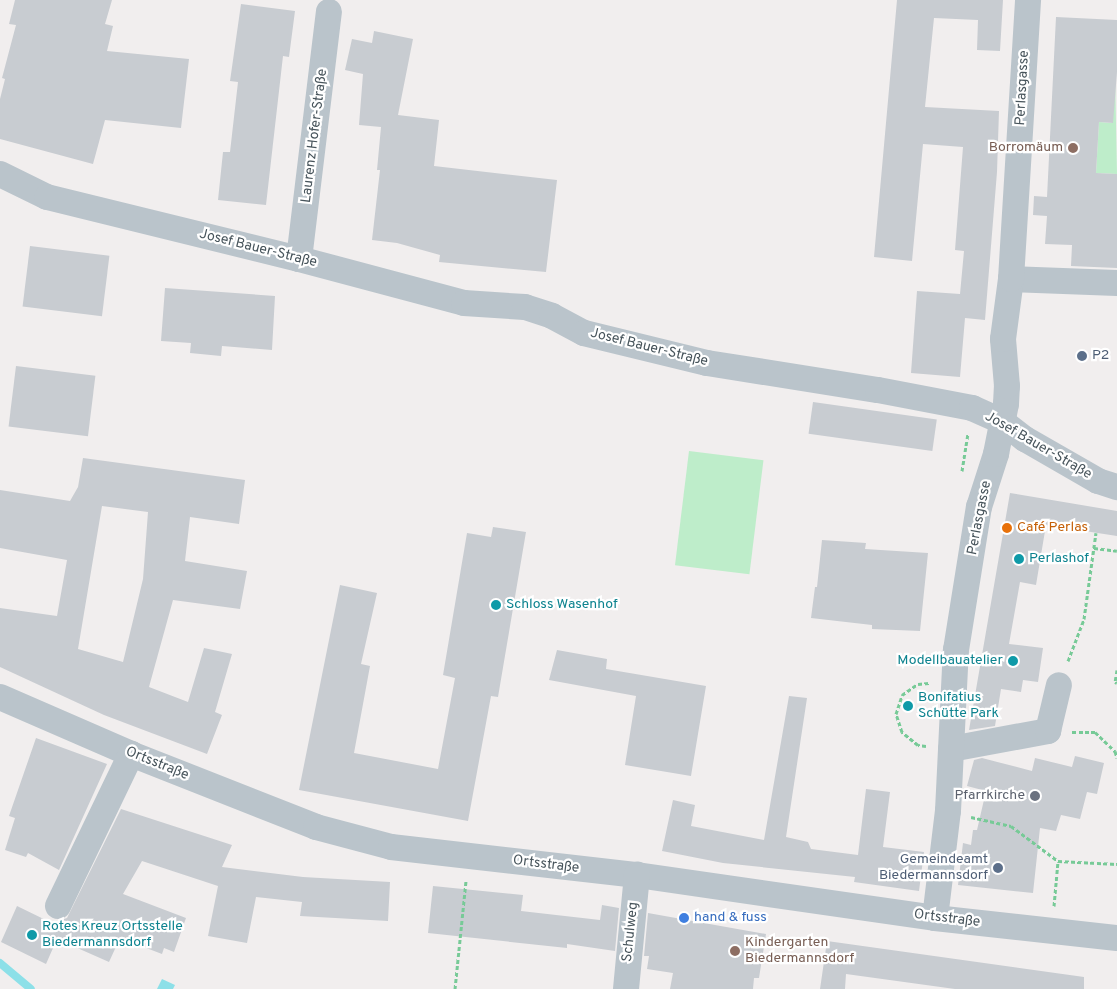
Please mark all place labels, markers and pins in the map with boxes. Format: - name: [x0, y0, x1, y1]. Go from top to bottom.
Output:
- place label: Borromäum: [989, 140, 1063, 156]
- marker: Borromäum: [1067, 142, 1079, 154]
- place label: P2: [1092, 348, 1109, 364]
- marker: P2: [1076, 350, 1088, 362]
- place label: Café Perlas: [1017, 520, 1088, 536]
- marker: Café Perlas: [1001, 522, 1013, 534]
- place label: Perlashof: [1029, 551, 1089, 567]
- marker: Perlashof: [1013, 553, 1025, 565]
- place label: Schloss Wasenhof: [506, 597, 618, 613]
- marker: Schloss Wasenhof: [490, 599, 502, 611]
- place label: Modellbauatelier: [897, 653, 1003, 669]
- marker: Modellbauatelier: [1007, 655, 1019, 667]
- place label: Bonifatius Schütte Park: [918, 690, 999, 722]
- marker: Bonifatius Schütte Park: [902, 700, 914, 712]
- place label: Pfarrkirche: [955, 788, 1025, 804]
- marker: Pfarrkirche: [1029, 790, 1041, 802]
- place label: Gemeindeamt Biedermannsdorf: [879, 852, 988, 884]
- marker: Gemeindeamt Biedermannsdorf: [992, 862, 1004, 874]
- place label: hand & fuss: [694, 910, 767, 926]
- marker: hand & fuss: [678, 912, 690, 924]
- place label: Rotes Kreuz Ortsstelle Biedermannsdorf: [42, 919, 183, 952]
- marker: Rotes Kreuz Ortsstelle Biedermannsdorf: [26, 929, 38, 941]
- place label: Kindergarten Biedermannsdorf: [745, 935, 854, 968]
- marker: Kindergarten Biedermannsdorf: [729, 945, 741, 957]

